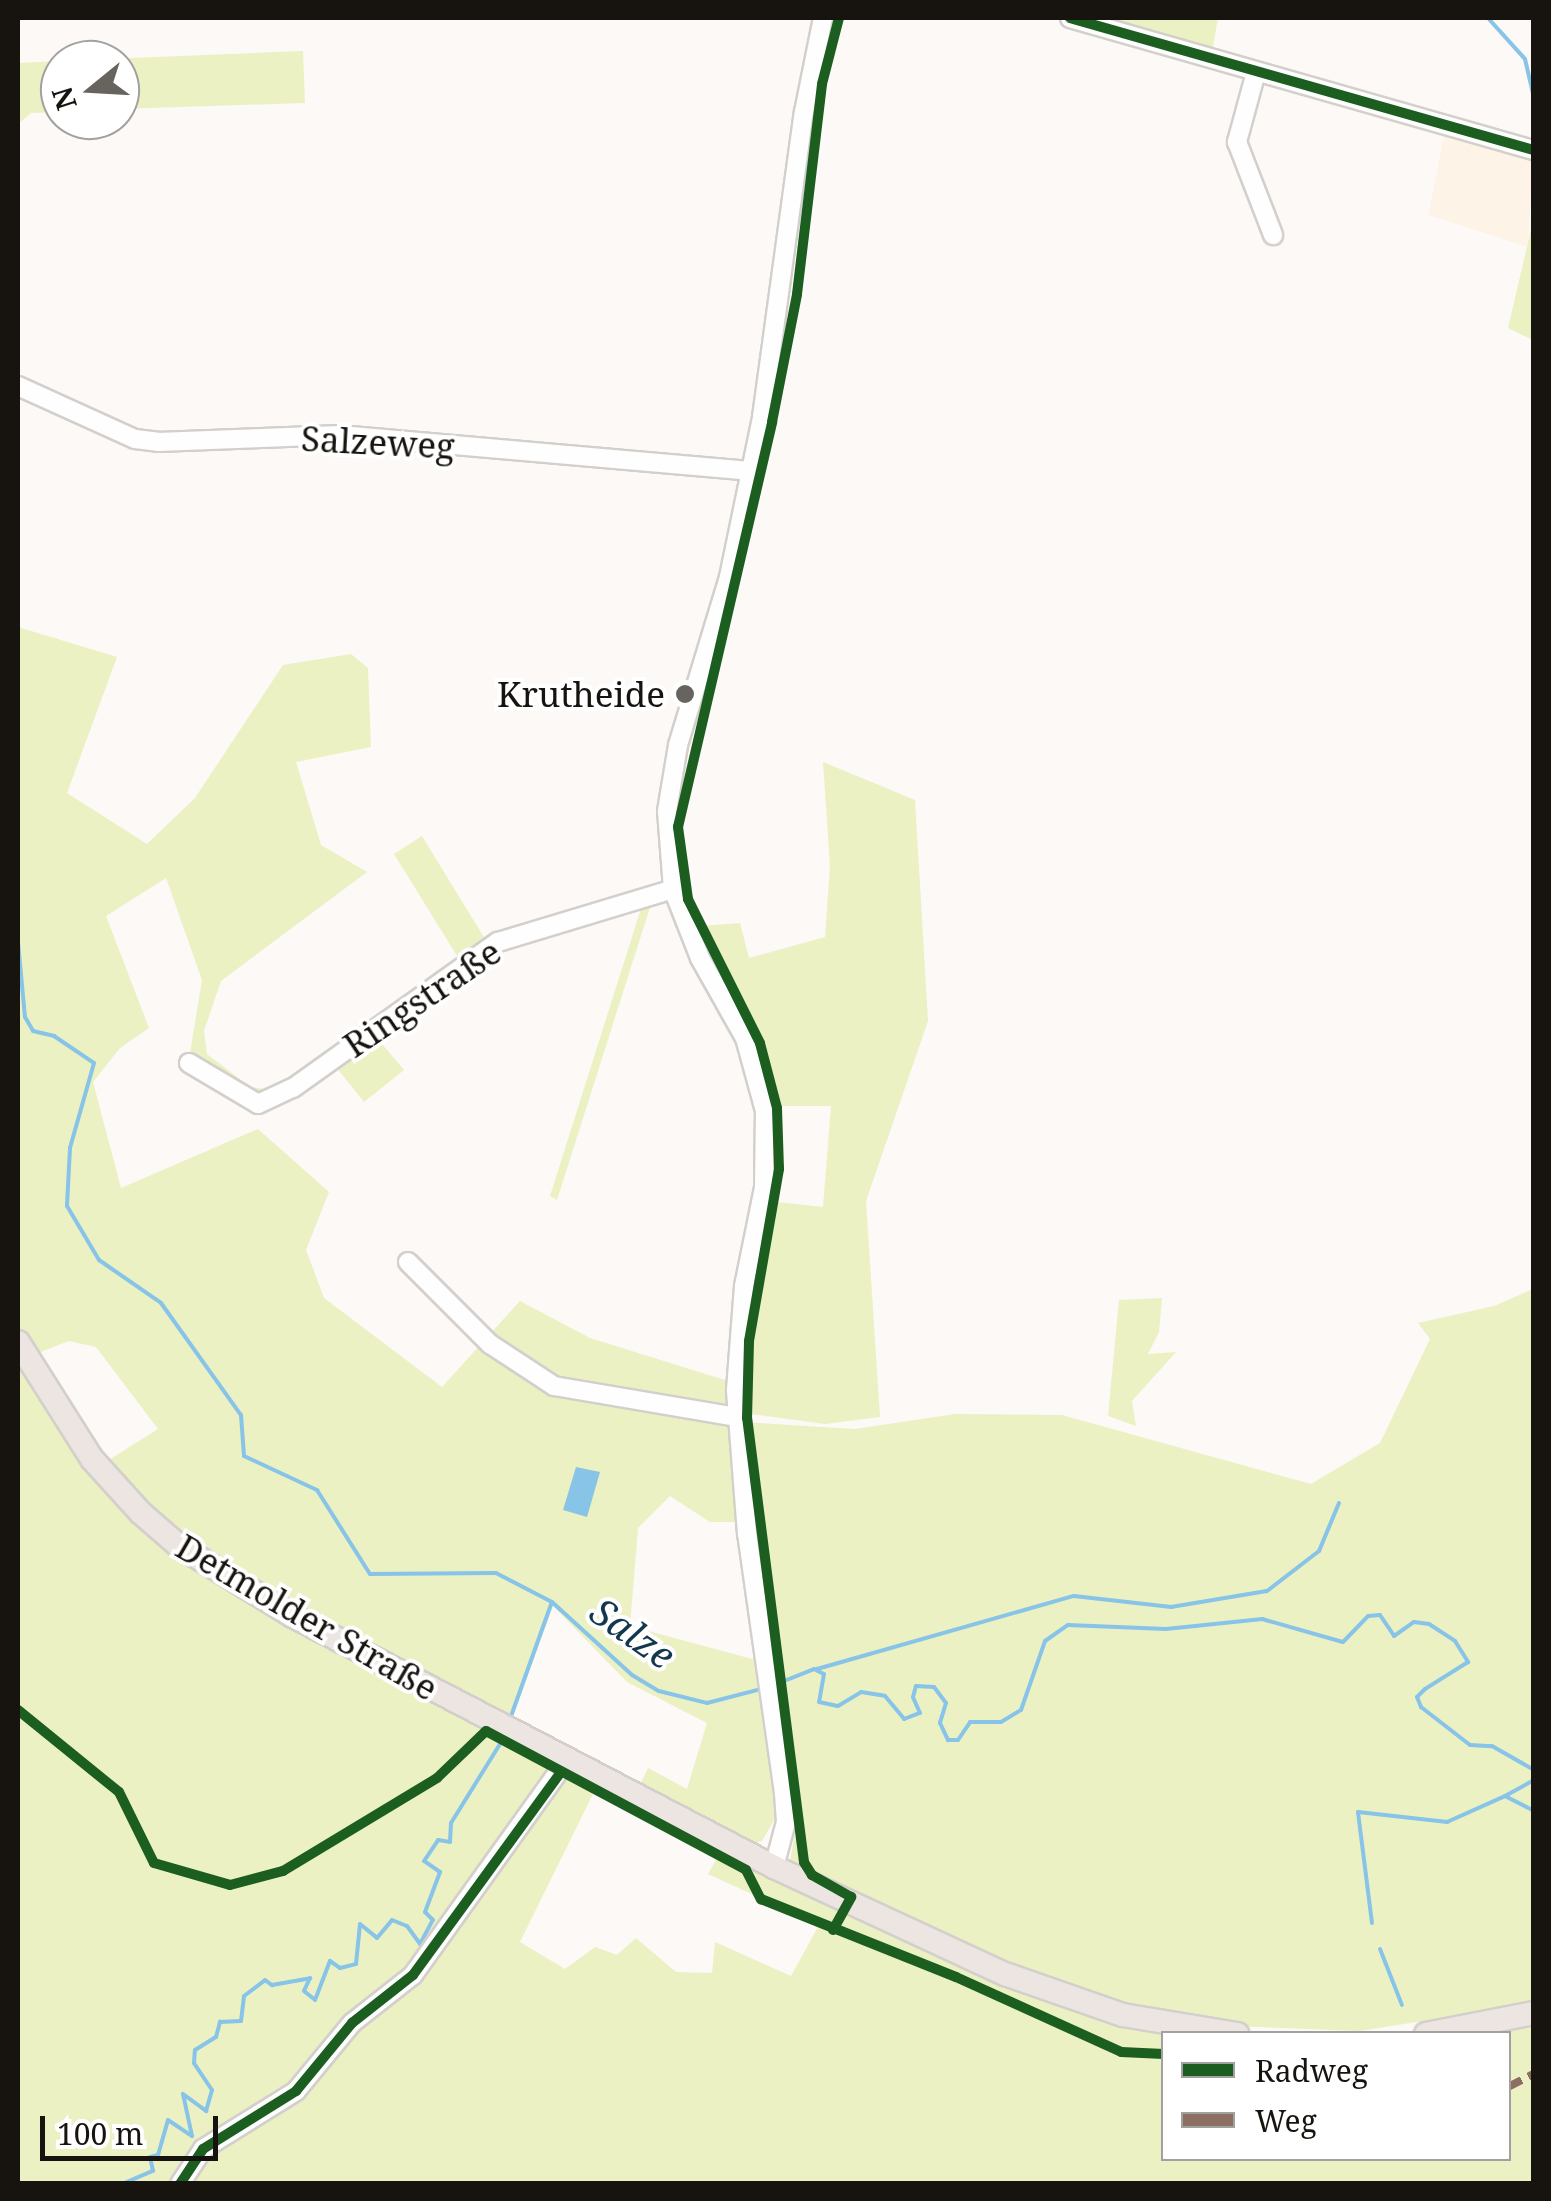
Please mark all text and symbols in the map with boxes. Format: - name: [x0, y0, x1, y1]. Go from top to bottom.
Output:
- north arrow: [40, 40, 140, 140]
- text: N: [42, 82, 85, 115]
- street label: Salzeweg: [300, 417, 456, 467]
- place label: Krutheide: [497, 673, 665, 715]
- marker: Krutheide: [674, 683, 696, 705]
- street label: Ringstraße: [335, 930, 509, 1066]
- street label: Detmolder Straße: [169, 1525, 445, 1709]
- water label: Salze: [582, 1588, 684, 1678]
- legend: [1161, 2031, 1511, 2161]
- text: Radweg: [1255, 2050, 1368, 2091]
- scale bar: [45, 2096, 222, 2158]
- text: Weg: [1255, 2100, 1317, 2141]
- text: 100 m: [57, 2113, 143, 2154]

